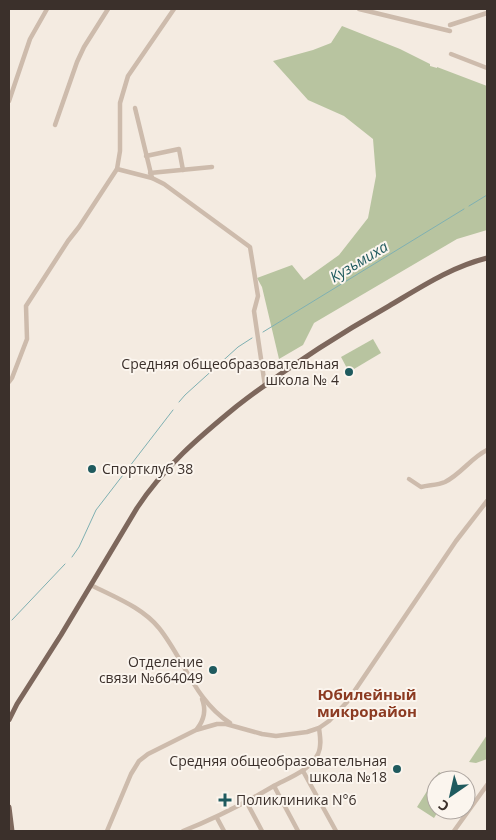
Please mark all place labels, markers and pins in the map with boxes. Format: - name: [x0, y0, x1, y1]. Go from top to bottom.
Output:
- place label: Средняя общеобразовательная школа № 4: [121, 354, 339, 389]
- marker: Средняя общеобразовательная школа № 4: [343, 366, 355, 378]
- place label: Спортклуб 38: [102, 459, 193, 478]
- marker: Спортклуб 38: [86, 463, 98, 475]
- place label: Отделение связи №664049: [99, 652, 203, 687]
- marker: Отделение связи №664049: [207, 664, 219, 676]
- place label: Средняя общеобразовательная школа №18: [169, 751, 387, 786]
- marker: Средняя общеобразовательная школа №18: [391, 763, 403, 775]
- place label: Поликлиника N°6: [236, 790, 357, 809]
- marker: Поликлиника N°6: [218, 793, 232, 807]

